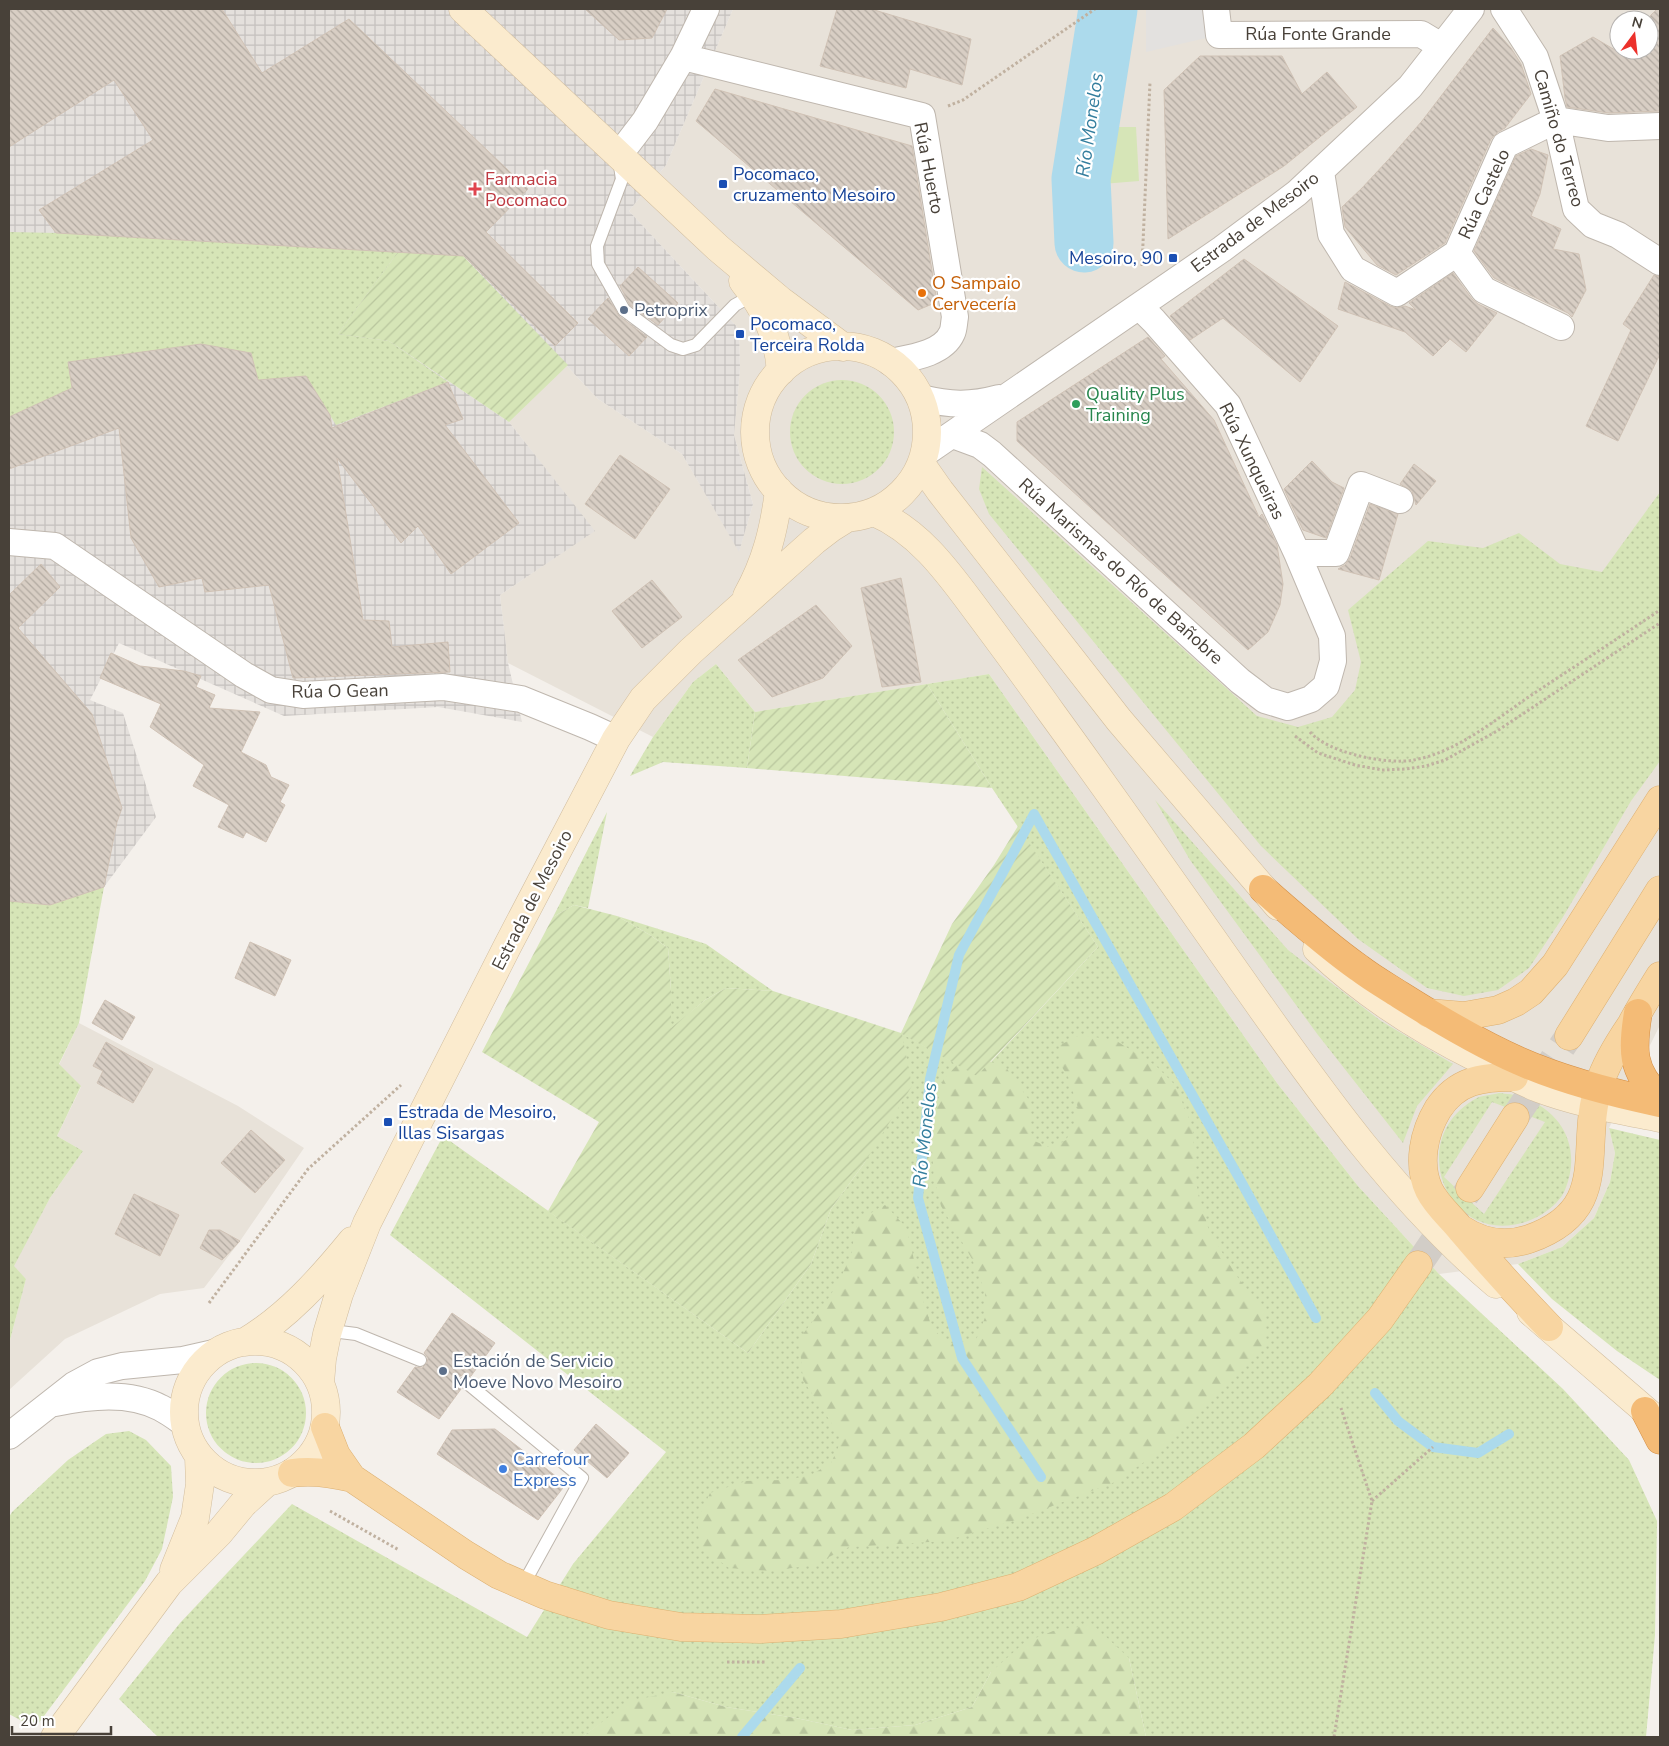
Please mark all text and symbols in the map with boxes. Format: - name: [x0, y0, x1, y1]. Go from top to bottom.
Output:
- north arrow: [1609, 10, 1659, 60]
- text: N: [1630, 12, 1645, 33]
- street label: Rúa Fonte Grande: [1245, 22, 1391, 46]
- street label: Camiño do Terreo: [1528, 66, 1590, 210]
- water label: Río Monelos: [1070, 71, 1110, 179]
- street label: Rúa Huerto: [908, 120, 950, 216]
- street label: Rúa Castelo: [1453, 145, 1515, 243]
- place label: Pocomaco, cruzamento Mesoiro: [733, 162, 896, 207]
- street label: Estrada de Mesoiro: [1186, 166, 1324, 278]
- place label: Farmacia Pocomaco: [485, 167, 567, 212]
- marker: Pocomaco, cruzamento Mesoiro: [717, 178, 729, 190]
- marker: Farmacia Pocomaco: [469, 183, 481, 195]
- place label: Mesoiro, 90: [1069, 246, 1163, 270]
- marker: Mesoiro, 90: [1167, 252, 1179, 264]
- place label: O Sampaio Cervecería: [932, 271, 1021, 316]
- marker: O Sampaio Cervecería: [916, 287, 928, 299]
- place label: Petroprix: [634, 298, 708, 322]
- marker: Petroprix: [618, 304, 630, 316]
- place label: Pocomaco, Terceira Rolda: [750, 312, 865, 357]
- marker: Pocomaco, Terceira Rolda: [734, 328, 746, 340]
- place label: Quality Plus Training: [1086, 382, 1185, 427]
- marker: Quality Plus Training: [1070, 398, 1082, 410]
- street label: Rúa Xunqueiras: [1213, 399, 1291, 523]
- street label: Rúa Marismas do Río de Bañobre: [1013, 472, 1229, 670]
- street label: Rúa O Gean: [291, 678, 389, 704]
- street label: Estrada de Mesoiro: [486, 826, 578, 974]
- water label: Río Monelos: [907, 1081, 943, 1189]
- place label: Estrada de Mesoiro, Illas Sisargas: [398, 1100, 556, 1145]
- marker: Estrada de Mesoiro, Illas Sisargas: [382, 1116, 394, 1128]
- place label: Estación de Servicio Moeve Novo Mesoiro: [453, 1349, 622, 1394]
- marker: Estación de Servicio Moeve Novo Mesoiro: [437, 1365, 449, 1377]
- place label: Carrefour Express: [513, 1447, 590, 1492]
- marker: Carrefour Express: [497, 1463, 509, 1475]
- scale bar: [12, 1704, 111, 1736]
- text: 20 m: [20, 1711, 55, 1731]

